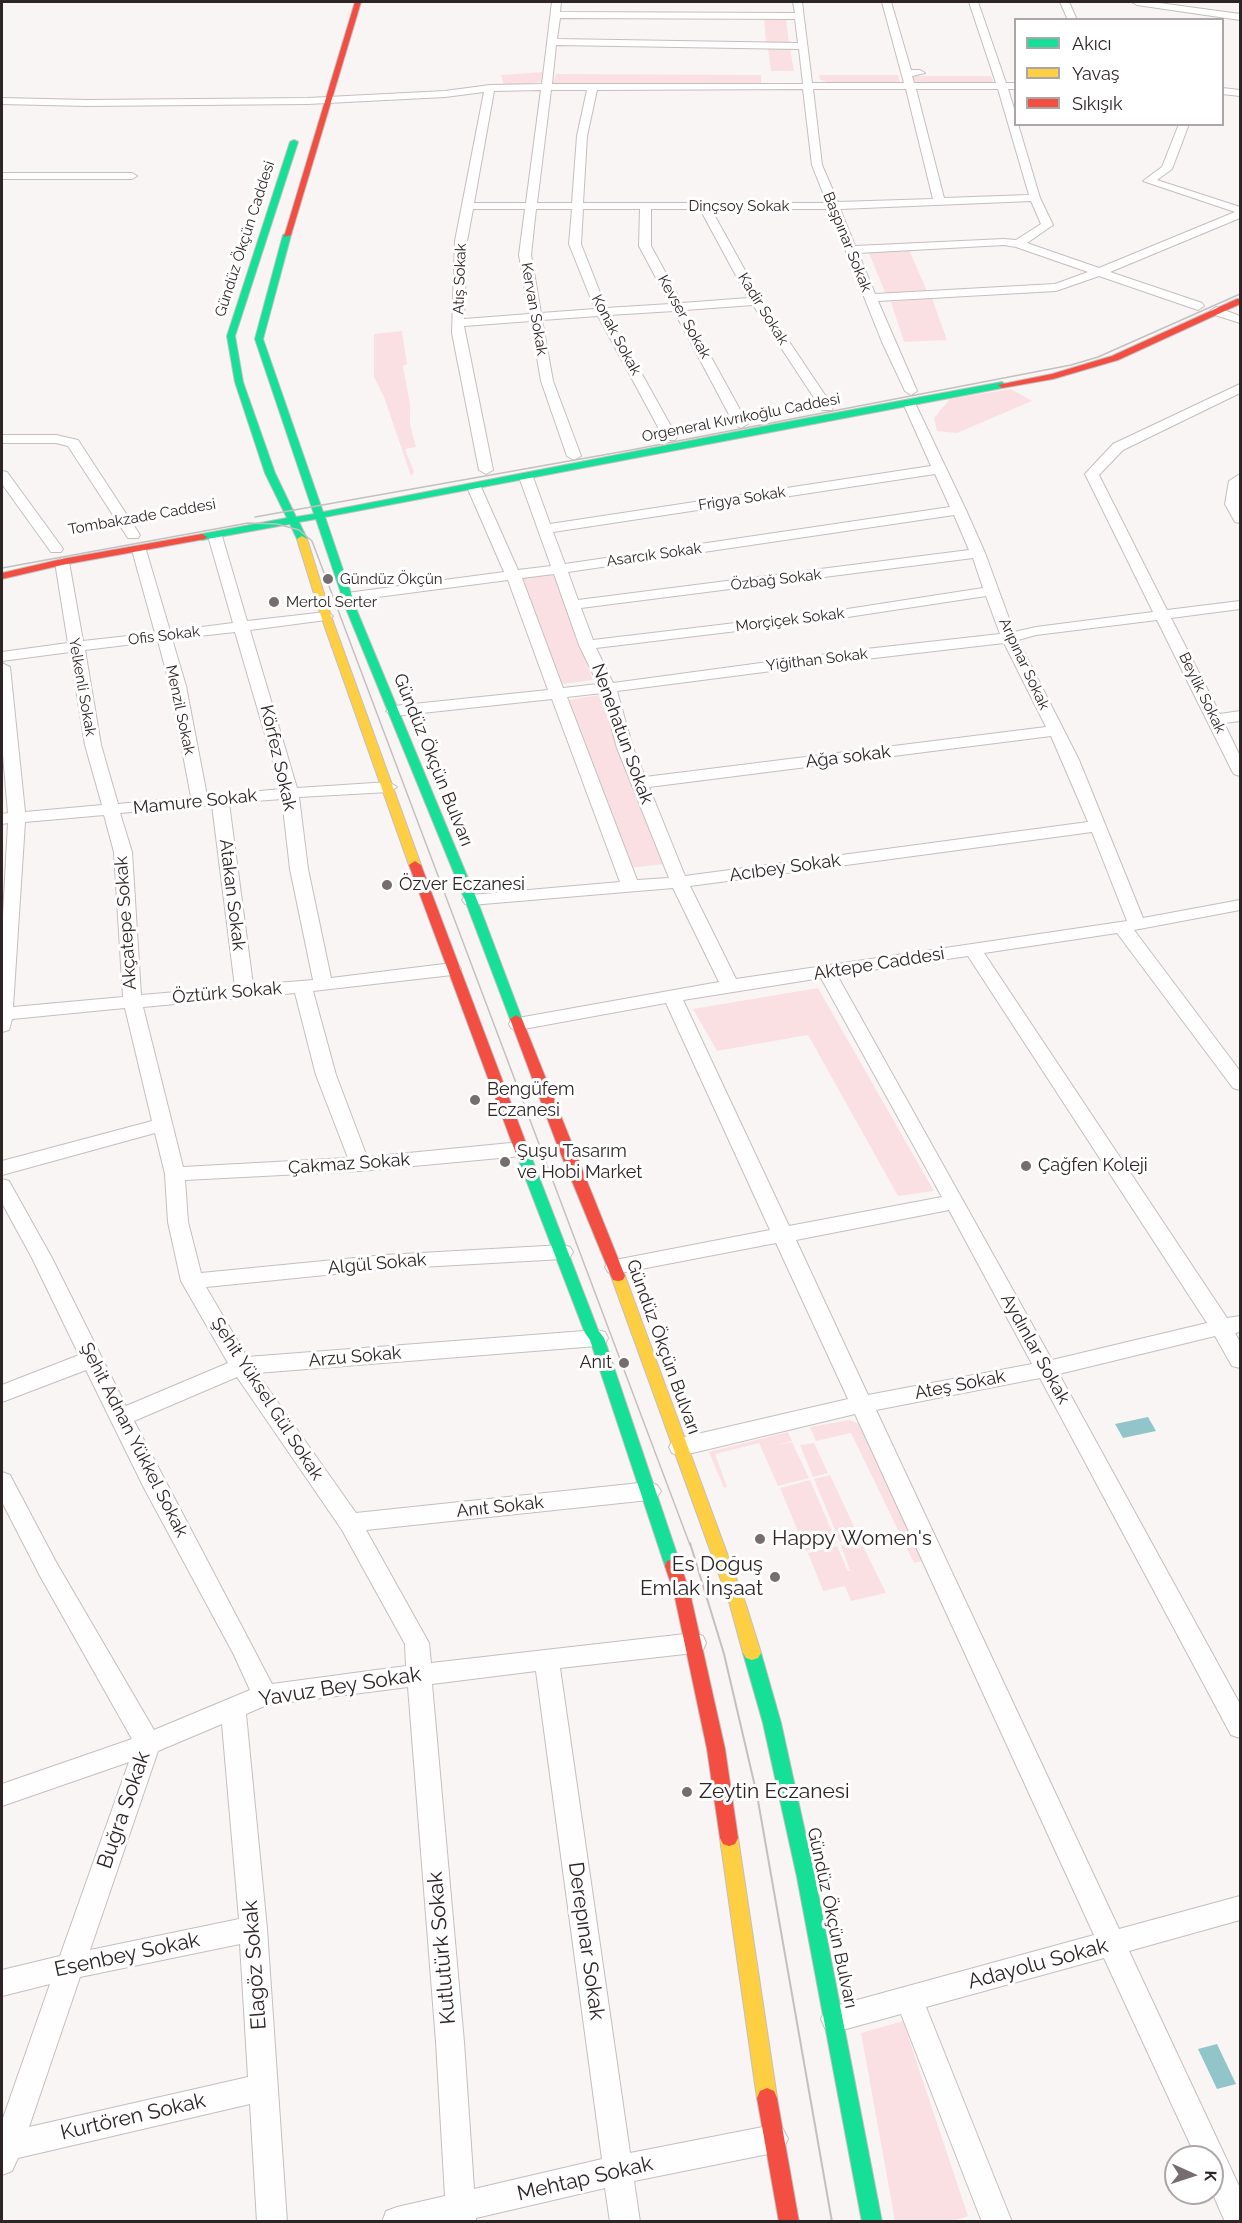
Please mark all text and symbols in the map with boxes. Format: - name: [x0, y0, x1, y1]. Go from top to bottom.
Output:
- legend: [1014, 18, 1224, 126]
- text: Akıcı: [1072, 33, 1111, 54]
- text: Yavaş: [1072, 63, 1119, 84]
- text: Sıkışık: [1072, 93, 1122, 114]
- street label: Gündüz Ökçün Caddesi: [211, 159, 279, 319]
- street label: Başpınar Sokak: [819, 189, 875, 295]
- street label: Dinçsoy Sokak: [689, 197, 789, 215]
- street label: Atış Sokak: [450, 243, 470, 315]
- street label: Kervan Sokak: [517, 261, 551, 357]
- street label: Kadir Sokak: [734, 270, 792, 348]
- street label: Kevser Sokak: [654, 272, 714, 362]
- street label: Konak Sokak: [587, 292, 645, 378]
- street label: Orgeneral Kıvrıkoğlu Caddesi: [640, 390, 842, 446]
- street label: Frigya Sokak: [697, 483, 787, 515]
- street label: Tombakzade Caddesi: [67, 495, 217, 539]
- street label: Asarcık Sokak: [605, 539, 703, 571]
- street label: Özbağ Sokak: [730, 566, 822, 594]
- place label: Gündüz Ökçün: [340, 570, 443, 588]
- marker: Gündüz Ökçün: [321, 572, 335, 586]
- place label: Mertol Serter: [286, 593, 377, 611]
- marker: Mertol Serter: [267, 595, 281, 609]
- street label: Morçiçek Sokak: [735, 604, 845, 636]
- street label: Arıpınar Sokak: [995, 615, 1053, 713]
- street label: Ofis Sokak: [127, 623, 201, 649]
- street label: Yelkenli Sokak: [64, 636, 100, 738]
- street label: Yiğithan Sokak: [765, 645, 869, 675]
- street label: Beylik Sokak: [1175, 650, 1229, 736]
- street label: Nenehatun Sokak: [587, 661, 657, 807]
- street label: Menzil Sokak: [162, 664, 198, 756]
- street label: Gündüz Ökçün Bulvarı: [388, 671, 478, 849]
- street label: Körfez Sokak: [255, 703, 301, 813]
- street label: Ağa sokak: [804, 741, 892, 773]
- street label: Mamure Sokak: [132, 785, 258, 819]
- street label: Atakan Sokak: [214, 838, 250, 952]
- street label: Acıbey Sokak: [728, 850, 842, 886]
- street label: Akçatepe Sokak: [111, 855, 141, 991]
- place label: Özver Eczanesi: [399, 874, 525, 896]
- marker: Özver Eczanesi: [380, 878, 394, 892]
- street label: Aktepe Caddesi: [812, 943, 946, 985]
- street label: Öztürk Sokak: [171, 977, 283, 1009]
- place label: Bengüfem Eczanesi: [487, 1079, 575, 1122]
- marker: Bengüfem Eczanesi: [468, 1093, 482, 1107]
- place label: Şuşu Tasarım ve Hobi Market: [517, 1141, 642, 1184]
- street label: Çakmaz Sokak: [287, 1149, 411, 1179]
- marker: Şuşu Tasarım ve Hobi Market: [498, 1155, 512, 1169]
- place label: Çağfen Koleji: [1038, 1155, 1148, 1177]
- marker: Çağfen Koleji: [1019, 1159, 1033, 1173]
- street label: Algül Sokak: [327, 1249, 427, 1279]
- street label: Gündüz Ökçün Bulvarı: [621, 1257, 705, 1437]
- street label: Aydınlar Sokak: [996, 1290, 1074, 1408]
- street label: Şehit Yüksel Gül Sokak: [206, 1314, 328, 1484]
- street label: Şehit Adnan Yükkel Sokak: [75, 1339, 193, 1541]
- street label: Arzu Sokak: [308, 1342, 402, 1372]
- place label: Anıt: [579, 1352, 612, 1374]
- marker: Anıt: [617, 1356, 631, 1370]
- street label: Ateş Sokak: [913, 1366, 1007, 1404]
- street label: Anıt Sokak: [455, 1492, 545, 1522]
- place label: Happy Women's: [772, 1526, 932, 1552]
- marker: Happy Women's: [753, 1532, 767, 1546]
- place label: Es Doğuş Emlak İnşaat: [640, 1552, 763, 1602]
- marker: Es Doğuş Emlak İnşaat: [768, 1570, 782, 1584]
- street label: Yavuz Bey Sokak: [257, 1662, 423, 1712]
- street label: Buğra Sokak: [92, 1748, 156, 1872]
- place label: Zeytin Eczanesi: [699, 1779, 850, 1805]
- marker: Zeytin Eczanesi: [680, 1785, 694, 1799]
- street label: Gündüz Ökçün Bulvarı: [802, 1826, 862, 2010]
- street label: Derepınar Sokak: [562, 1860, 610, 2022]
- street label: Kutlutürk Sokak: [423, 1871, 461, 2025]
- street label: Elagöz Sokak: [238, 1899, 272, 2031]
- street label: Esenbey Sokak: [52, 1927, 202, 1983]
- street label: Adayolu Sokak: [965, 1933, 1111, 1995]
- street label: Kurtören Sokak: [58, 2088, 208, 2146]
- north arrow: [1164, 2145, 1224, 2205]
- street label: Mehtap Sokak: [515, 2151, 655, 2207]
- text: K: [1201, 2170, 1220, 2182]

